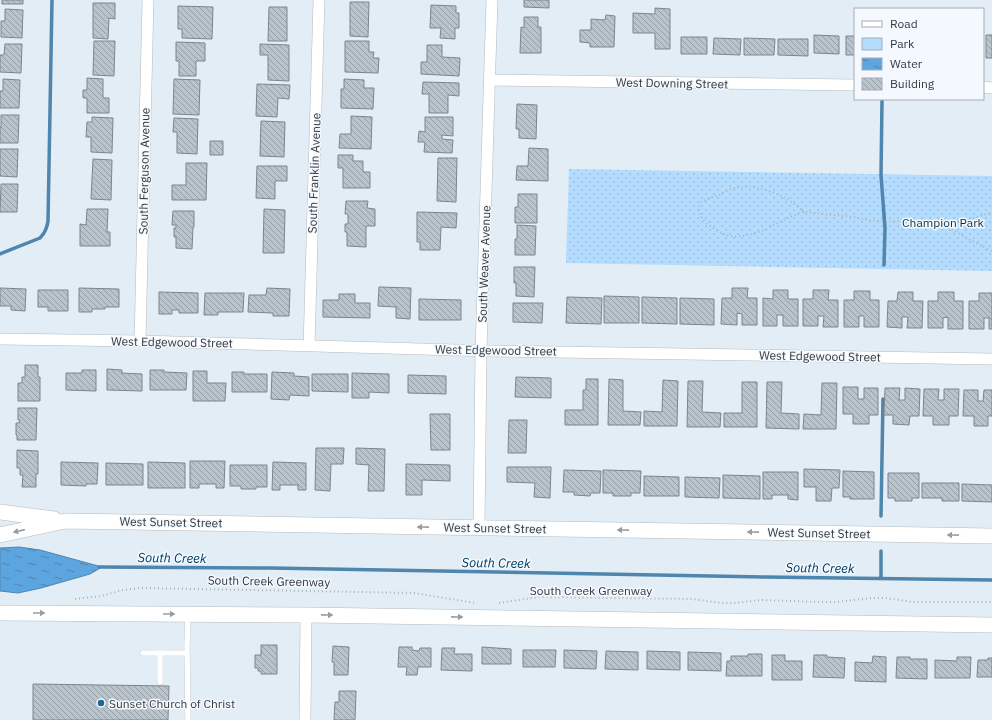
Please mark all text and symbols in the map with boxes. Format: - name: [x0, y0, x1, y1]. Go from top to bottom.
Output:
- legend: [854, 8, 984, 100]
- text: Road: [890, 16, 918, 31]
- text: Park: [890, 36, 915, 51]
- text: Water: [890, 56, 923, 71]
- street label: West Downing Street: [616, 75, 728, 91]
- text: Building: [890, 76, 935, 91]
- street label: South Ferguson Avenue: [135, 107, 153, 235]
- street label: South Franklin Avenue: [304, 112, 324, 234]
- street label: South Weaver Avenue: [474, 205, 494, 323]
- park label: Champion Park: [902, 215, 985, 230]
- street label: West Edgewood Street: [111, 333, 233, 351]
- street label: West Edgewood Street: [435, 341, 557, 359]
- street label: West Edgewood Street: [759, 347, 881, 365]
- street label: West Sunset Street: [119, 514, 223, 530]
- street label: West Sunset Street: [443, 520, 547, 536]
- one-way arrow: [417, 523, 429, 530]
- street label: West Sunset Street: [767, 525, 871, 541]
- one-way arrow: [616, 527, 629, 533]
- one-way arrow: [13, 529, 25, 535]
- one-way arrow: [746, 529, 759, 535]
- one-way arrow: [946, 532, 959, 538]
- water label: South Creek: [137, 549, 207, 567]
- water label: South Creek: [461, 554, 531, 572]
- water label: South Creek: [785, 559, 855, 577]
- street label: South Creek Greenway: [208, 572, 330, 590]
- street label: South Creek Greenway: [530, 583, 652, 598]
- one-way arrow: [33, 610, 46, 616]
- one-way arrow: [163, 611, 176, 617]
- one-way arrow: [321, 612, 334, 618]
- one-way arrow: [451, 614, 464, 620]
- place label: Sunset Church of Christ: [109, 696, 235, 711]
- marker: Sunset Church of Christ: [96, 698, 106, 708]

